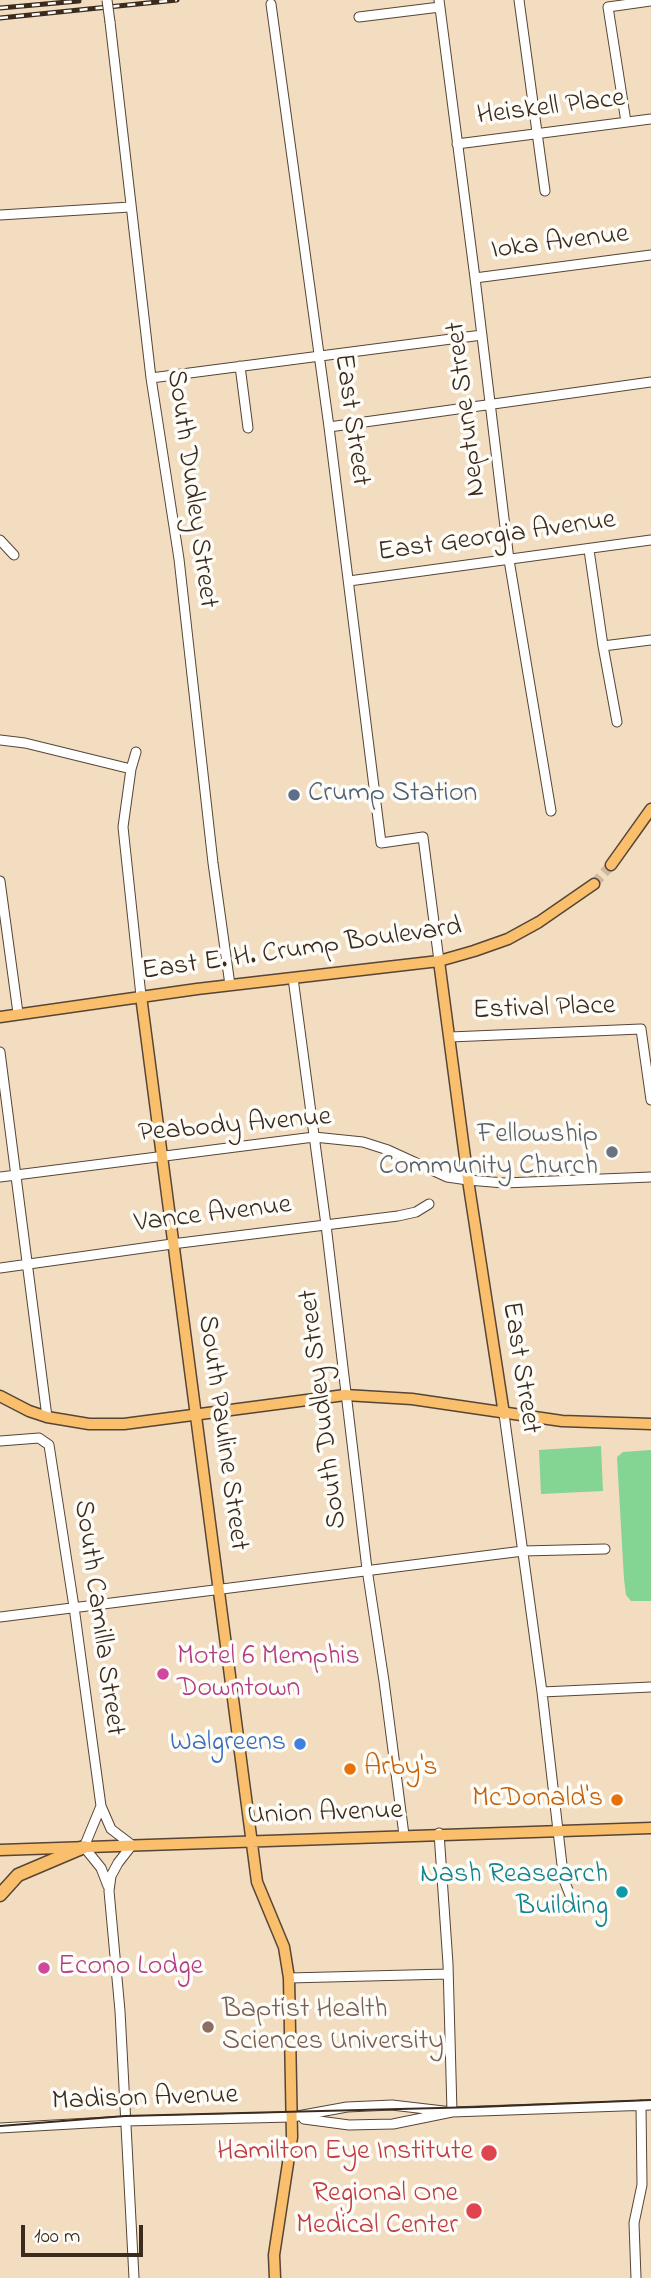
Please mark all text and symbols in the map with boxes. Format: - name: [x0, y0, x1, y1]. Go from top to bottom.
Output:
- street label: Heiskell Place: [475, 83, 627, 135]
- street label: Ioka Avenue: [489, 219, 631, 269]
- street label: Neptune Street: [441, 320, 495, 498]
- street label: East Street: [324, 352, 376, 488]
- street label: South Dudley Street: [157, 367, 223, 611]
- street label: East Georgia Avenue: [376, 505, 618, 571]
- place label: Crump Station: [308, 778, 477, 812]
- marker: Crump Station: [286, 787, 302, 803]
- street label: East E. H. Crump Boulevard: [140, 912, 464, 990]
- street label: Estival Place: [472, 991, 616, 1029]
- street label: Peabody Avenue: [137, 1102, 333, 1152]
- place label: Fellowship Community Church: [379, 1119, 598, 1185]
- marker: Fellowship Community Church: [604, 1144, 620, 1160]
- street label: Vance Avenue: [133, 1190, 293, 1242]
- street label: South Dudley Street: [294, 1287, 356, 1531]
- street label: East Street: [492, 1300, 546, 1436]
- street label: South Pauline Street: [188, 1313, 254, 1553]
- street label: South Camilla Street: [64, 1498, 130, 1738]
- place label: Motel 6 Memphis Downtown: [177, 1641, 360, 1707]
- marker: Motel 6 Memphis Downtown: [155, 1666, 171, 1682]
- place label: Walgreens: [170, 1727, 286, 1761]
- marker: Walgreens: [292, 1736, 308, 1752]
- place label: Arby's: [364, 1752, 437, 1786]
- marker: Arby's: [342, 1761, 358, 1777]
- place label: McDonald's: [472, 1783, 603, 1817]
- marker: McDonald's: [609, 1792, 625, 1808]
- street label: Union Avenue: [247, 1795, 403, 1835]
- place label: Nash Reasearch Building: [420, 1859, 608, 1925]
- marker: Nash Reasearch Building: [614, 1884, 630, 1900]
- place label: Econo Lodge: [58, 1951, 203, 1985]
- marker: Econo Lodge: [36, 1960, 52, 1976]
- place label: Baptist Health Sciences University: [222, 1994, 444, 2060]
- marker: Baptist Health Sciences University: [200, 2019, 216, 2035]
- street label: Madison Avenue: [51, 2080, 239, 2120]
- place label: Hamilton Eye Institute: [217, 2136, 473, 2170]
- marker: Hamilton Eye Institute: [479, 2143, 499, 2163]
- place label: Regional One Medical Center: [296, 2178, 458, 2244]
- marker: Regional One Medical Center: [464, 2201, 484, 2221]
- scale bar: [24, 2212, 147, 2256]
- text: 100 m: [34, 2222, 80, 2252]

